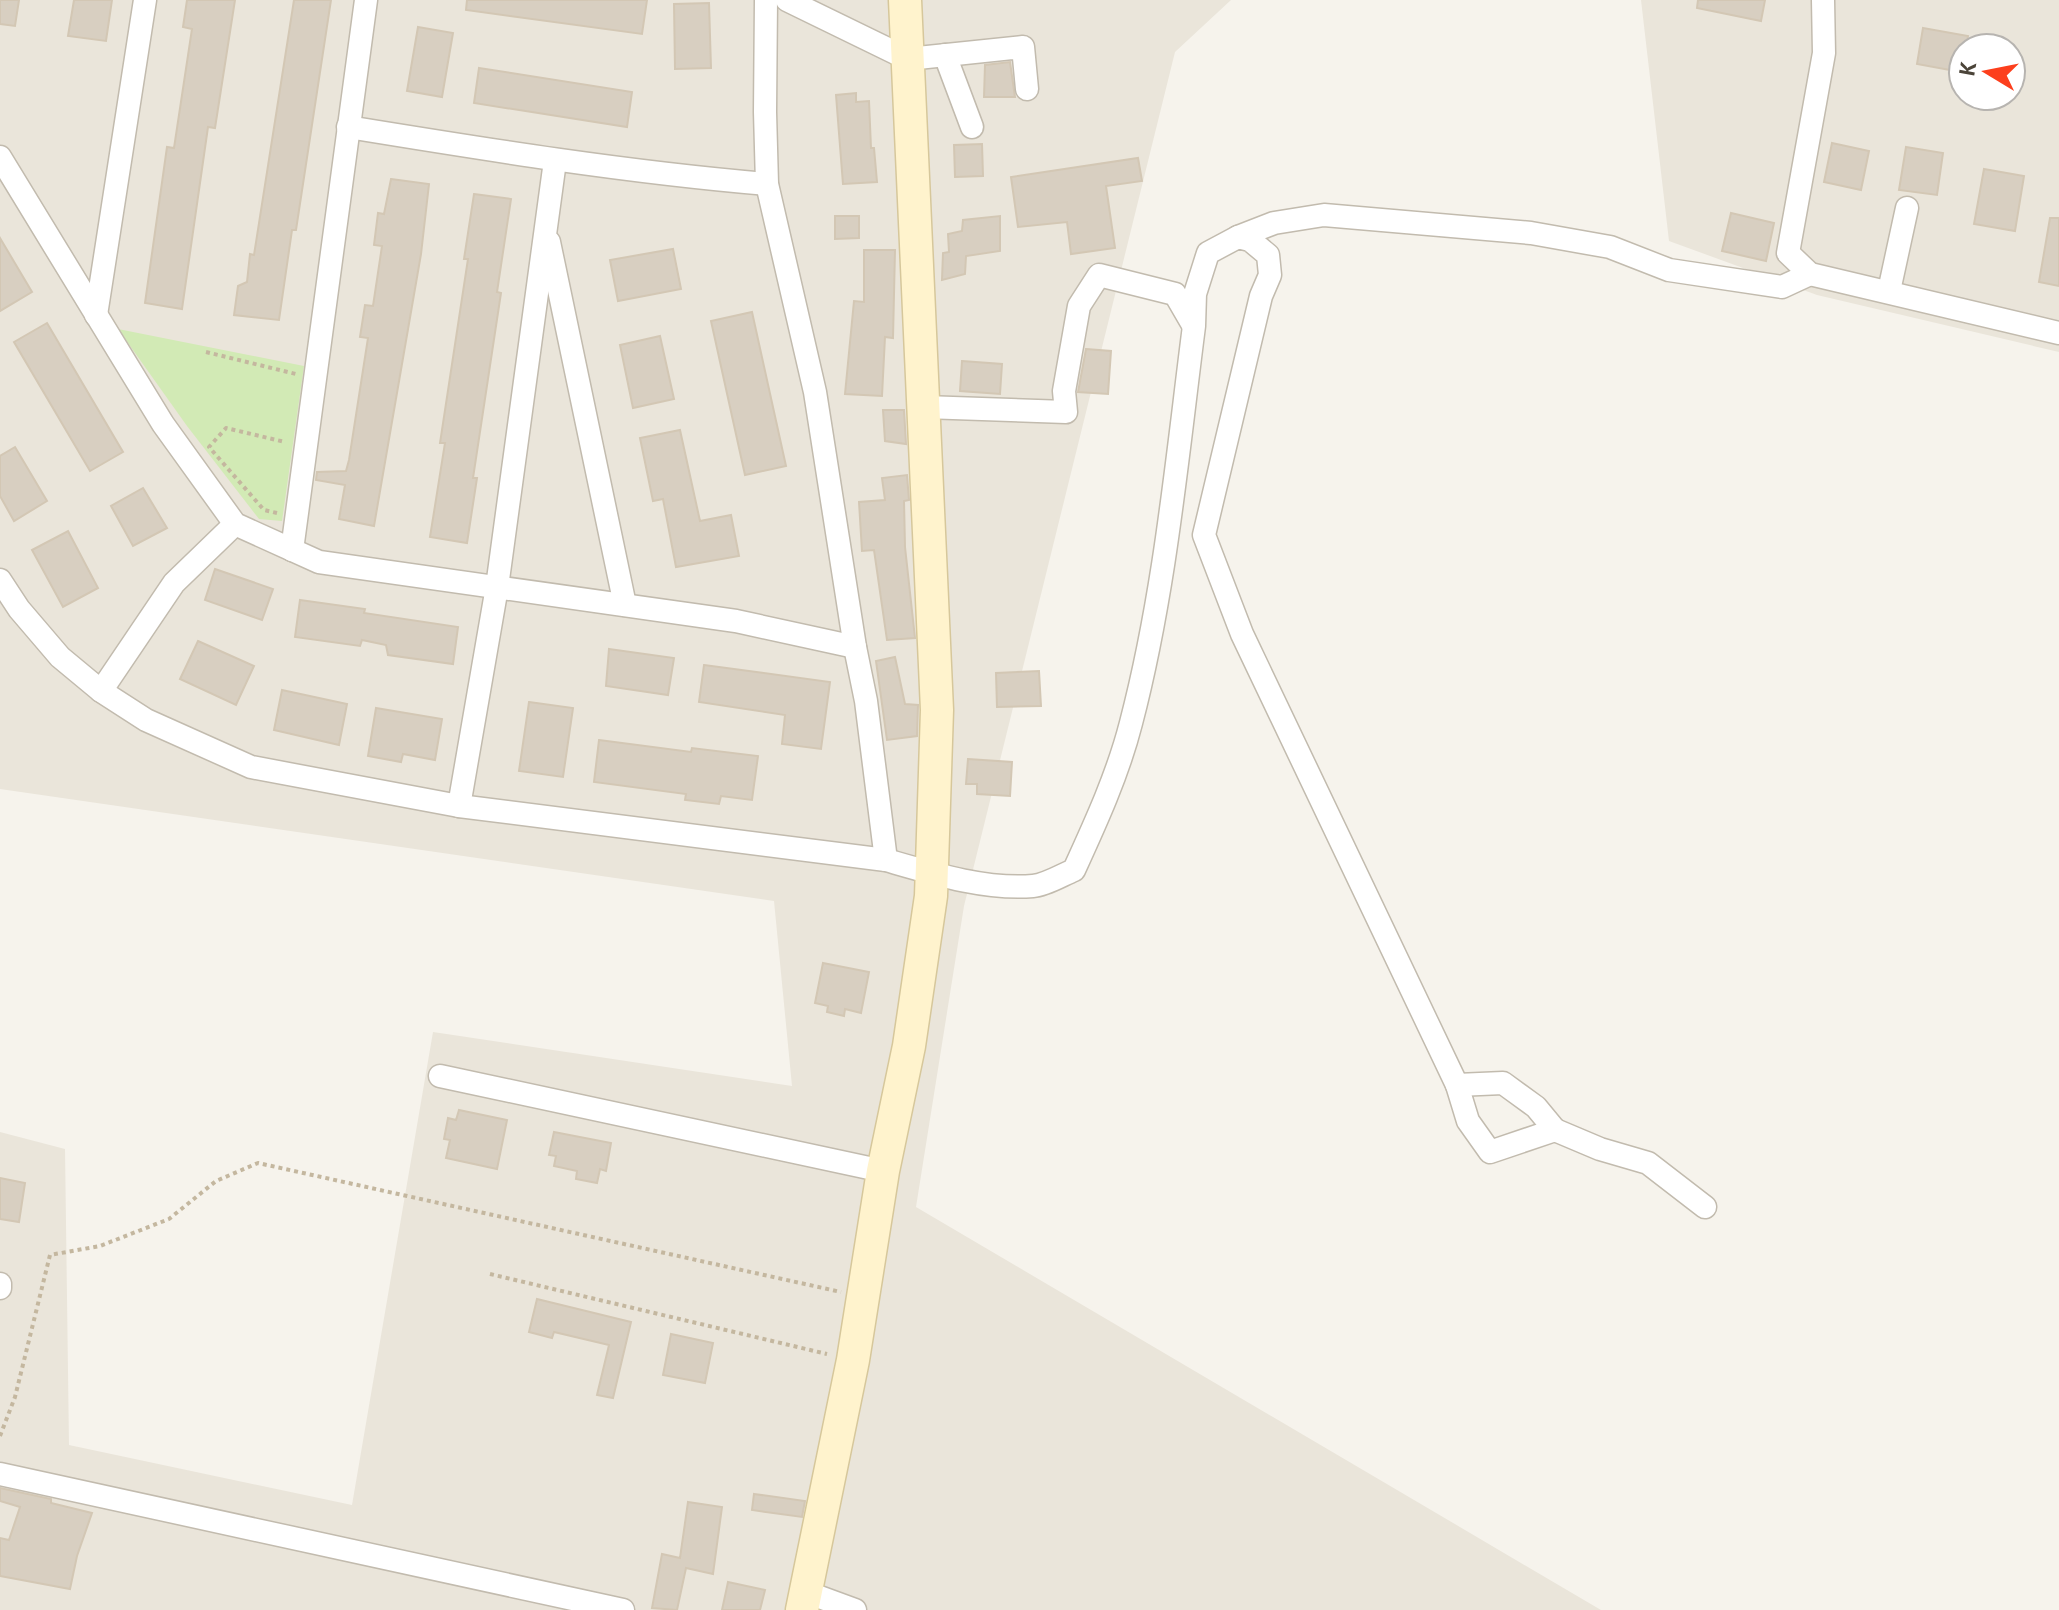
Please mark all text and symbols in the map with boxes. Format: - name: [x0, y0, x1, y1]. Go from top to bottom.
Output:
- north arrow: [1947, 32, 2027, 112]
- text: K: [1952, 59, 1982, 78]

